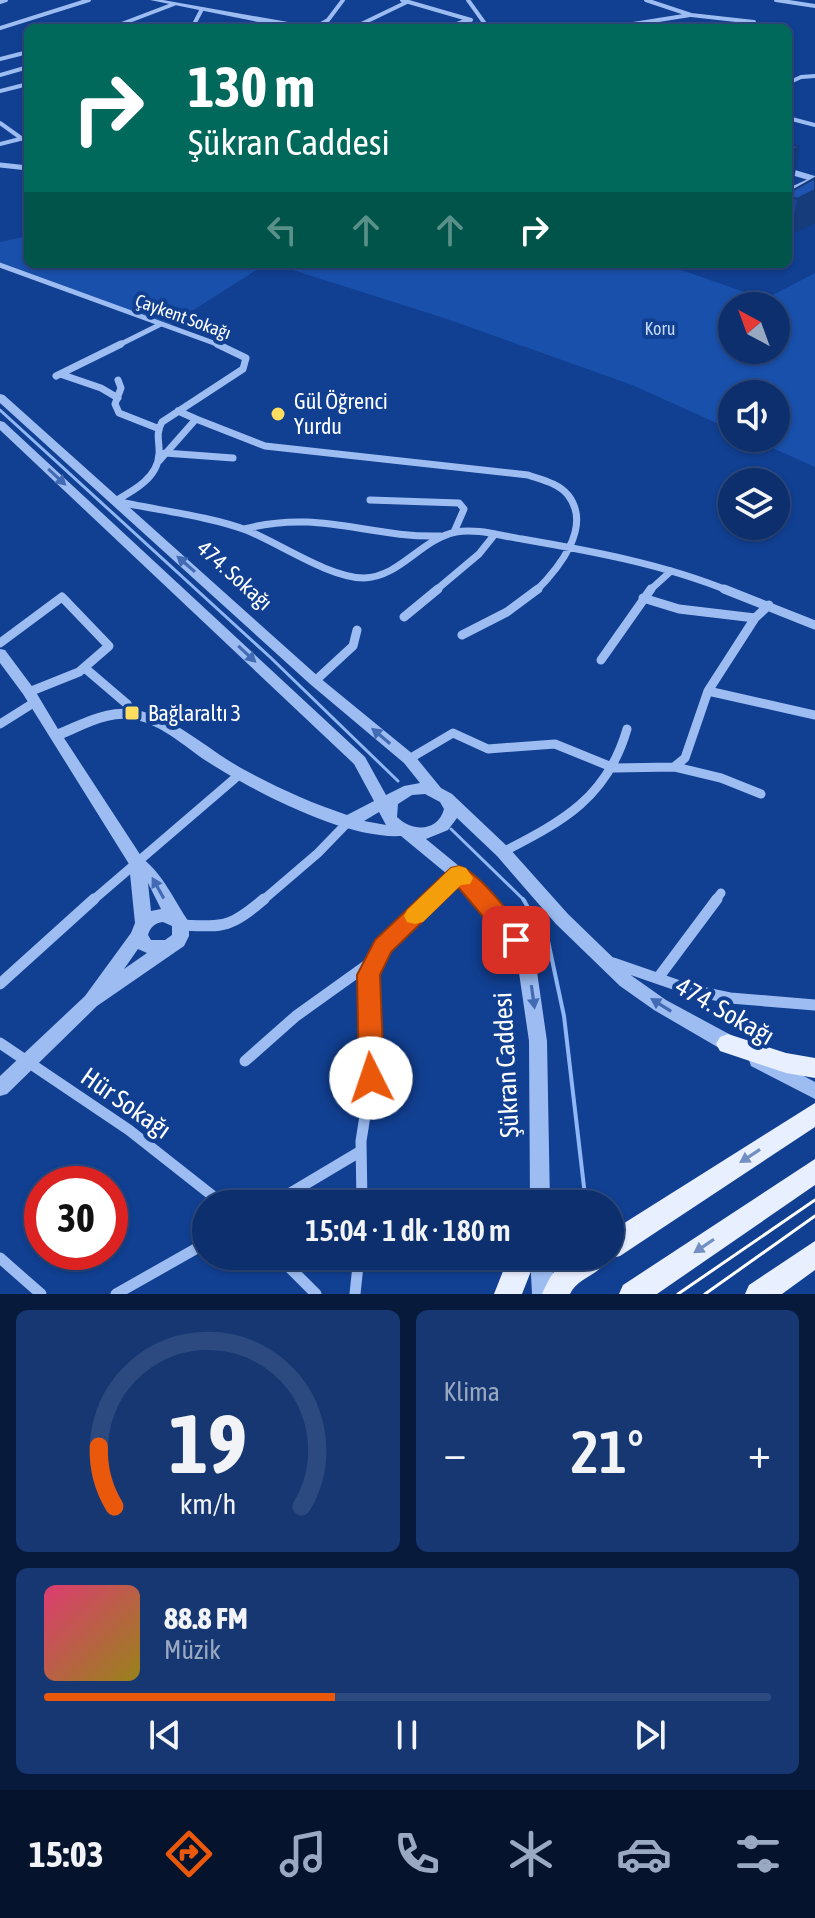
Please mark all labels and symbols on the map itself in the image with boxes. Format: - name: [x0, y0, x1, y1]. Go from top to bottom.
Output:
- street label: Çaykent Sokağı: [133, 290, 234, 344]
- north arrow: [718, 292, 790, 364]
- park label: Koru: [645, 318, 675, 339]
- place label: Gül Öğrenci Yurdu: [294, 388, 388, 439]
- marker: Gül Öğrenci Yurdu: [269, 405, 287, 423]
- one-way arrow: [47, 467, 66, 485]
- street label: 474. Sokağı: [192, 535, 278, 615]
- one-way arrow: [176, 556, 196, 573]
- one-way arrow: [237, 644, 256, 663]
- place label: Bağlaraltı 3: [148, 700, 241, 726]
- marker: Bağlaraltı 3: [123, 704, 141, 722]
- one-way arrow: [371, 728, 391, 745]
- one-way arrow: [152, 877, 166, 899]
- pin: [482, 906, 550, 974]
- street label: 474. Sokağı: [670, 971, 780, 1051]
- one-way arrow: [527, 985, 540, 1010]
- street label: Şükran Caddesi: [487, 991, 525, 1139]
- one-way arrow: [650, 998, 672, 1012]
- position arrow: [329, 1036, 413, 1120]
- street label: Hür Sokağı: [75, 1061, 177, 1145]
- one-way arrow: [739, 1149, 760, 1164]
- speed limit sign: 30: [24, 1166, 128, 1270]
- one-way arrow: [693, 1238, 714, 1253]

